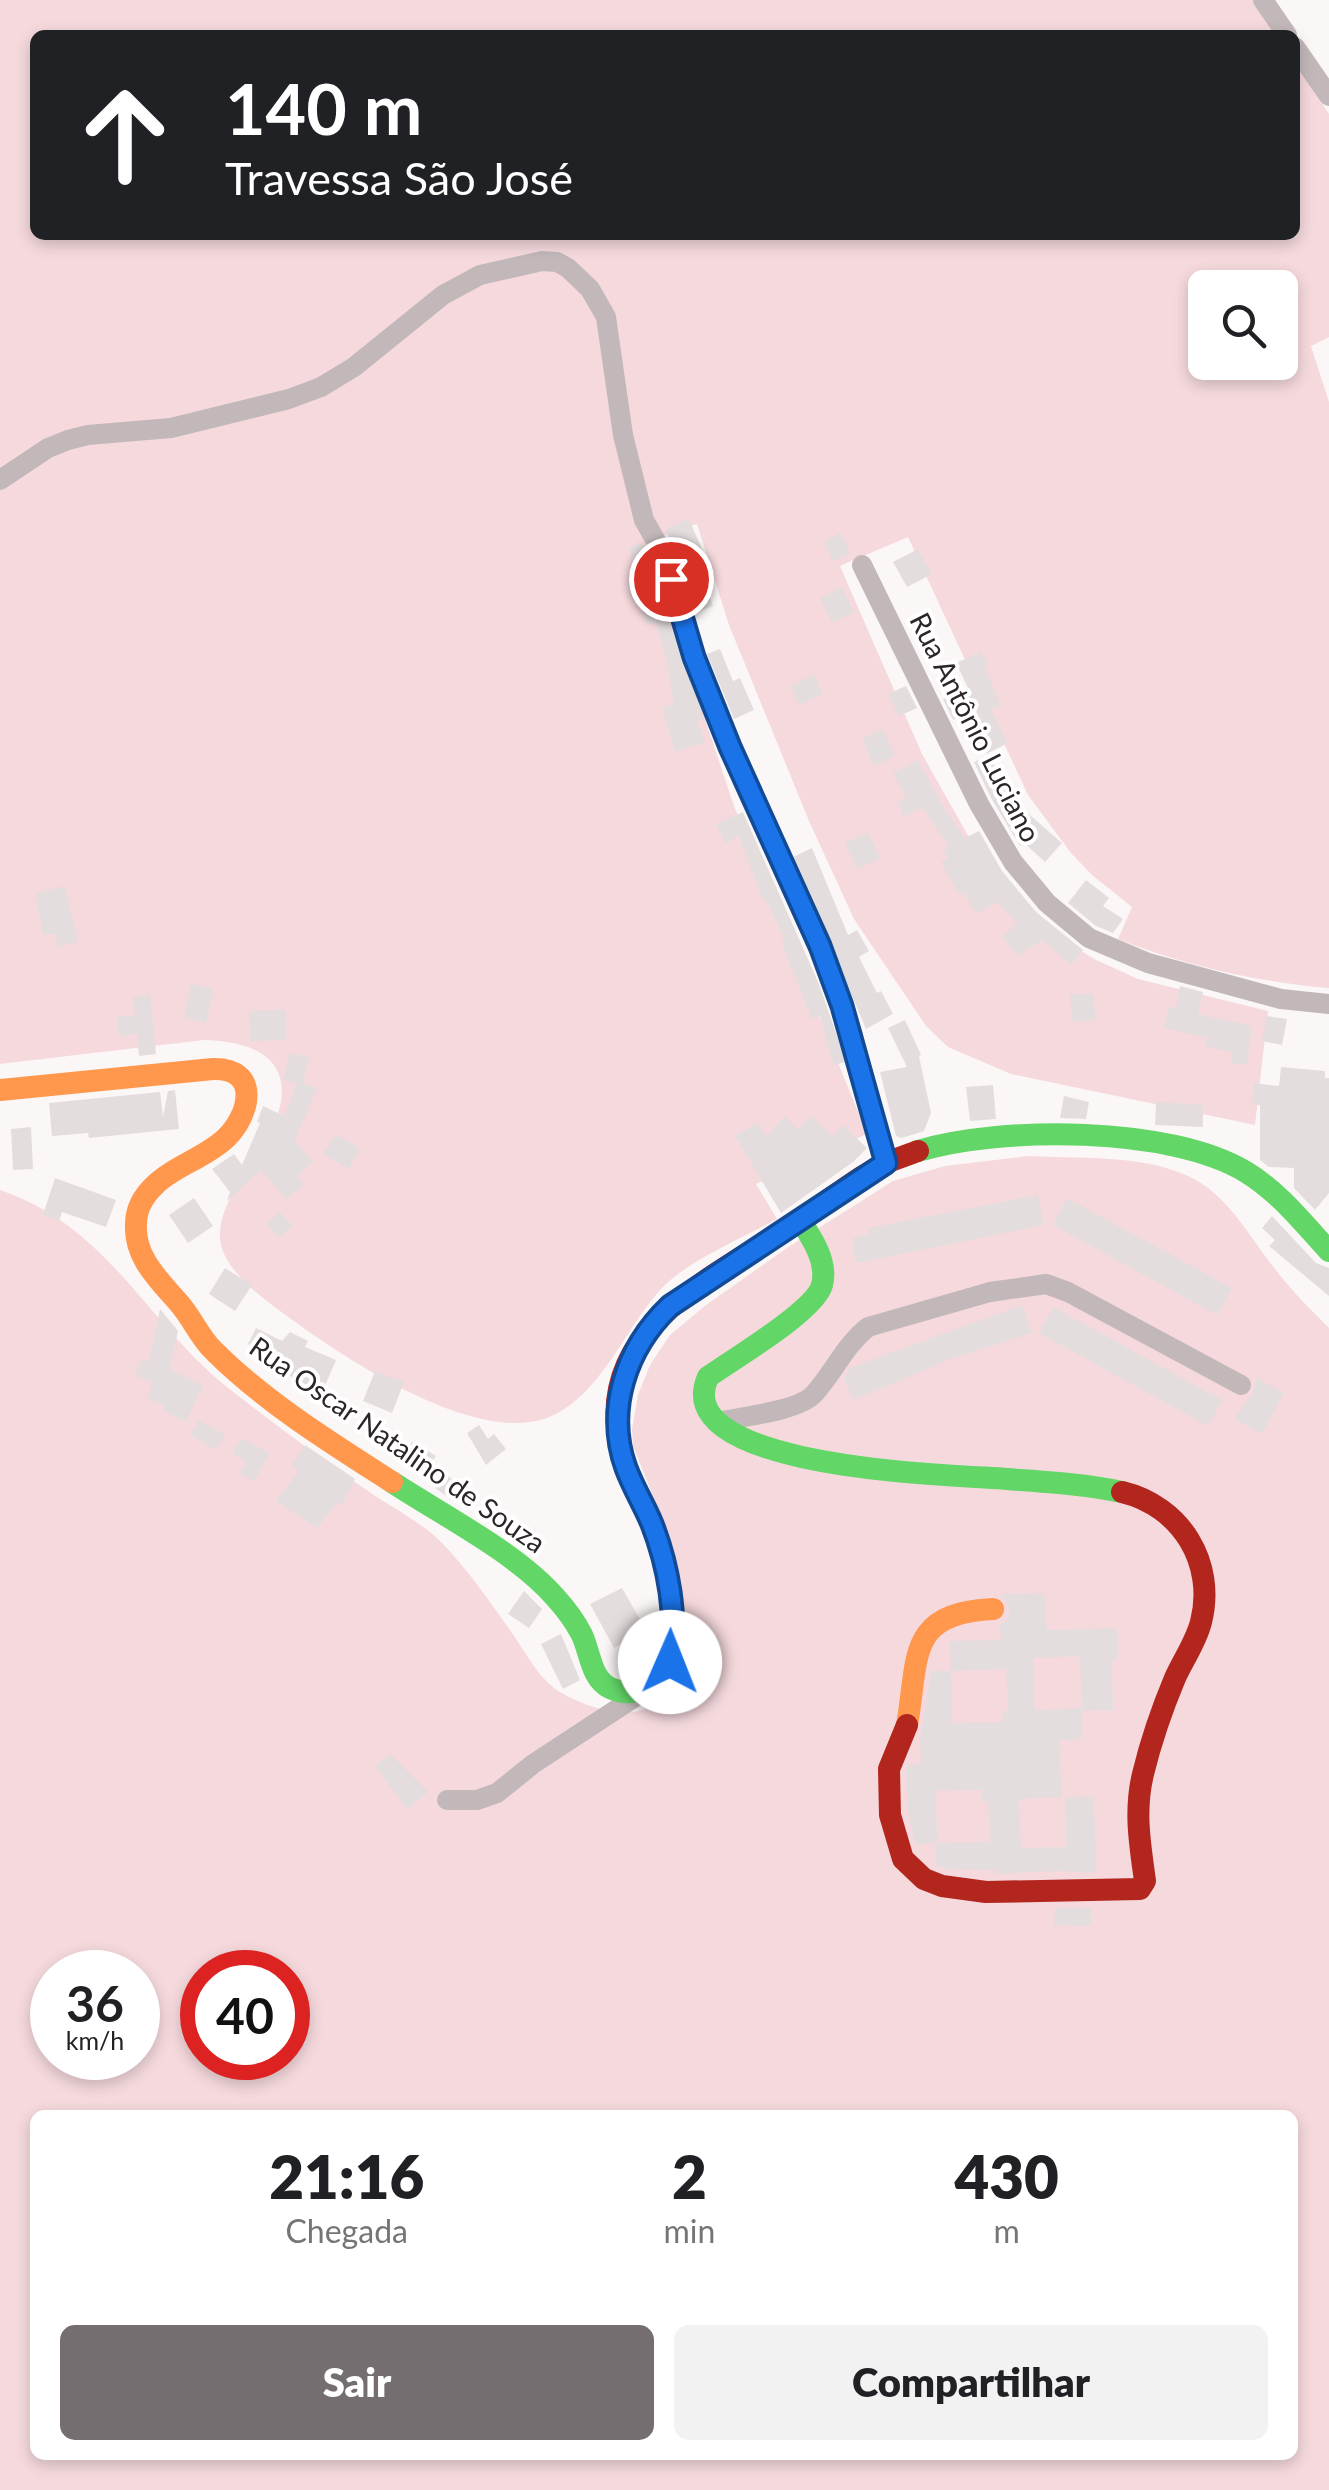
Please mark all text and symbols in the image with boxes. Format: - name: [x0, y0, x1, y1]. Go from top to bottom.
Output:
- text: 140 m: [225, 66, 422, 150]
- icon: ahead: [60, 70, 190, 200]
- text: Travessa São José: [225, 151, 573, 205]
- map controls: [1188, 270, 1298, 380]
- button: search: [1188, 270, 1298, 380]
- pin: [629, 537, 714, 622]
- icon: arrive: [644, 552, 699, 607]
- street label: Rua Antônio Luciano: [903, 607, 1049, 847]
- street label: Rua Oscar Natalino de Souza: [243, 1329, 553, 1559]
- position arrow: [618, 1610, 722, 1714]
- speed limit sign: 40: [180, 1950, 310, 2080]
- text: 36: [66, 1973, 124, 2033]
- text: km/h: [66, 2025, 124, 2055]
- text: 21:16: [269, 2140, 424, 2212]
- text: 2: [672, 2140, 707, 2212]
- text: 430: [954, 2140, 1059, 2212]
- text: Chegada: [285, 2211, 408, 2250]
- text: min: [663, 2211, 715, 2250]
- text: m: [993, 2211, 1020, 2250]
- button: Sair: [60, 2325, 654, 2440]
- button: Compartilhar: [674, 2325, 1268, 2440]

